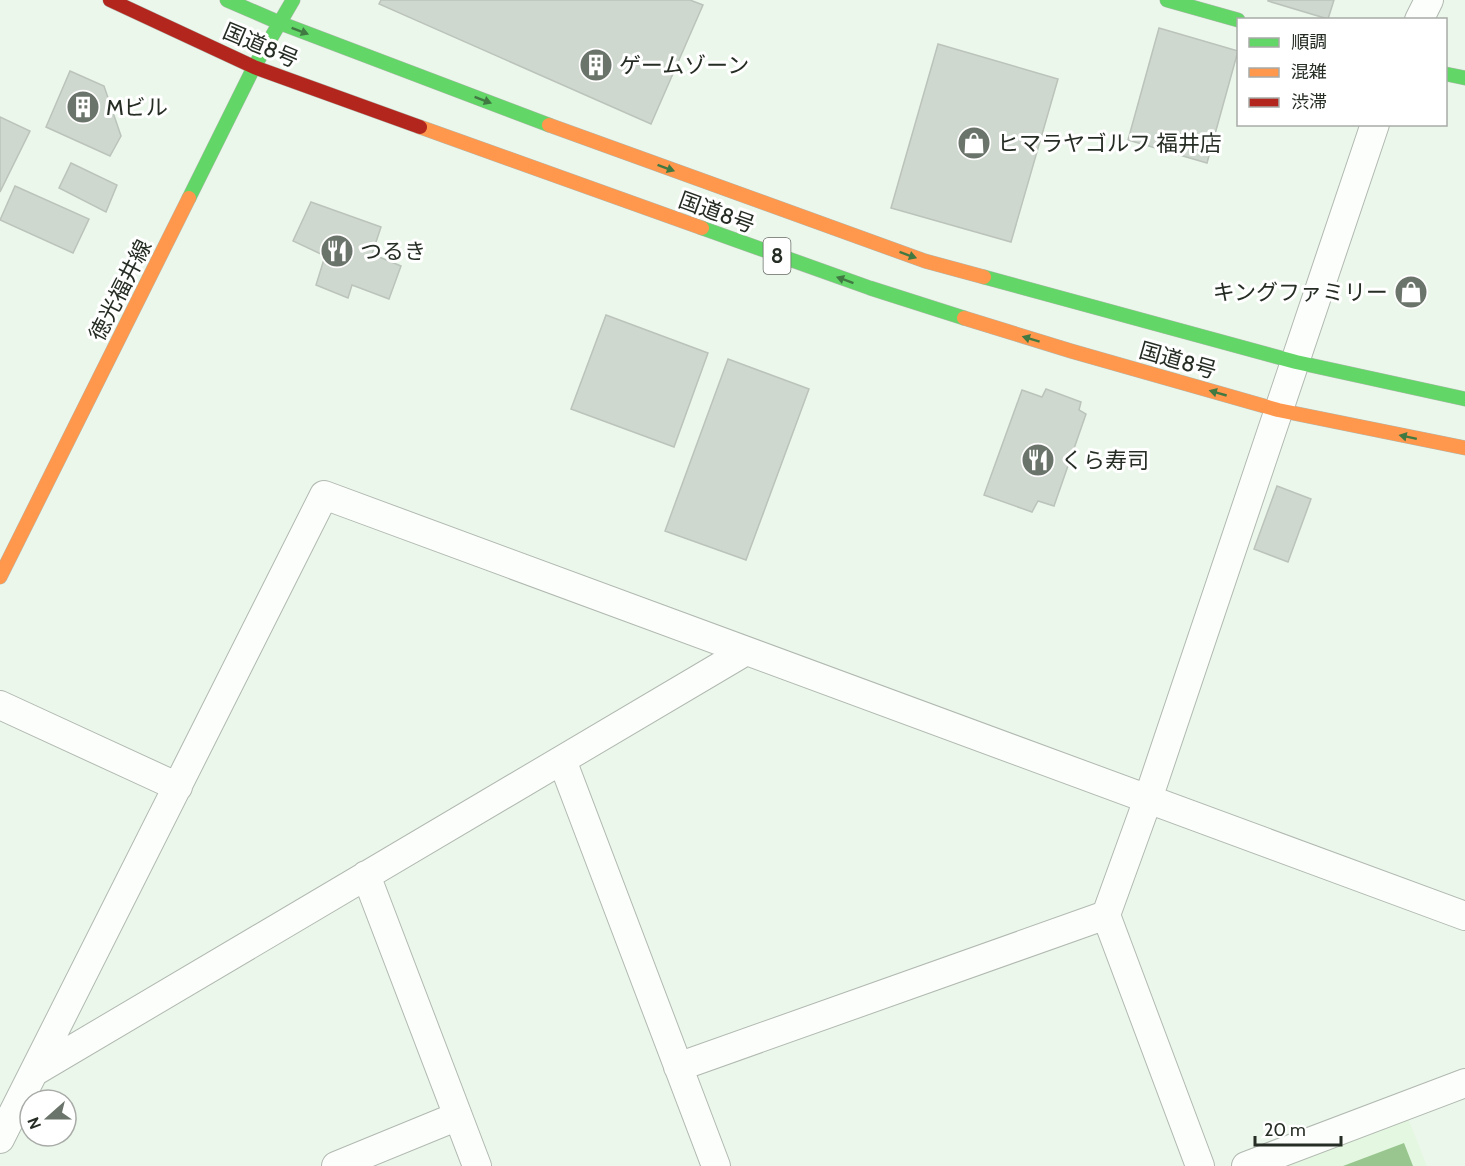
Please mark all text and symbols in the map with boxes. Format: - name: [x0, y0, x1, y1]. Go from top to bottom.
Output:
- street label: 国道8号: [219, 18, 303, 73]
- legend: [1237, 18, 1447, 126]
- one-way arrow: [292, 26, 310, 36]
- text: 順調: [1291, 31, 1327, 53]
- building icon: ゲームゾーン: [578, 47, 614, 83]
- place label: ゲームゾーン: [619, 52, 749, 79]
- text: 混雑: [1291, 61, 1327, 83]
- building icon: Mビル: [65, 89, 101, 125]
- text: 渋滞: [1291, 91, 1327, 113]
- place label: Mビル: [106, 94, 168, 121]
- one-way arrow: [474, 96, 492, 105]
- shop icon: ヒマラヤゴルフ 福井店: [956, 125, 992, 161]
- place label: ヒマラヤゴルフ 福井店: [997, 130, 1222, 157]
- one-way arrow: [657, 163, 675, 173]
- street label: 国道8号: [675, 186, 759, 239]
- restaurant icon: つるき: [319, 233, 355, 269]
- street label: 徳光福井線: [83, 235, 157, 345]
- place label: つるき: [360, 238, 426, 265]
- road number: 8: [764, 238, 790, 274]
- one-way arrow: [900, 250, 918, 260]
- one-way arrow: [836, 274, 854, 284]
- shop icon: キングファミリー: [1393, 274, 1429, 310]
- place label: キングファミリー: [1213, 279, 1388, 306]
- one-way arrow: [1022, 333, 1040, 343]
- street label: 国道8号: [1136, 337, 1220, 384]
- one-way arrow: [1209, 388, 1227, 397]
- one-way arrow: [1398, 432, 1417, 441]
- restaurant icon: くら寿司: [1020, 442, 1056, 478]
- place label: くら寿司: [1061, 447, 1149, 474]
- north arrow: [18, 1088, 78, 1148]
- scale bar: [1255, 1109, 1340, 1147]
- text: N: [24, 1115, 45, 1132]
- text: 20 m: [1264, 1119, 1306, 1141]

